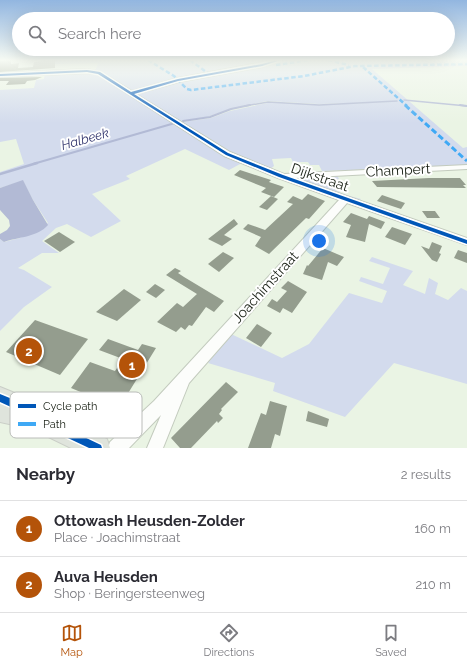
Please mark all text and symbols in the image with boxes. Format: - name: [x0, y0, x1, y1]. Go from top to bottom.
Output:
- search box: [12, 12, 455, 56]
- icon: search: [26, 23, 48, 45]
- text: Search here: [58, 25, 141, 43]
- water label: Halbeek: [59, 125, 111, 153]
- street label: Dijkstraat: [289, 160, 351, 194]
- street label: Champert: [365, 160, 431, 180]
- your location: [309, 231, 329, 251]
- street label: Joachimstraat: [229, 248, 301, 326]
- pin: 2: [16, 336, 42, 366]
- pin: 1: [119, 350, 145, 380]
- legend: [10, 392, 142, 438]
- text: Cycle path: [43, 400, 97, 413]
- text: Path: [43, 418, 66, 431]
- text: Nearby: [16, 464, 75, 484]
- text: 2 results: [401, 467, 451, 482]
- text: Ottowash Heusden-Zolder: [54, 512, 245, 530]
- text: 1: [26, 521, 32, 536]
- text: 160 m: [414, 521, 451, 536]
- text: Place · Joachimstraat: [54, 530, 180, 545]
- text: Auva Heusden: [54, 568, 158, 586]
- text: 2: [25, 577, 33, 592]
- text: 210 m: [415, 577, 451, 592]
- text: Shop · Beringersteenweg: [54, 586, 205, 601]
- tab: Map: [60, 622, 83, 659]
- tab: Directions: [204, 622, 254, 659]
- tab: Saved: [375, 622, 407, 659]

